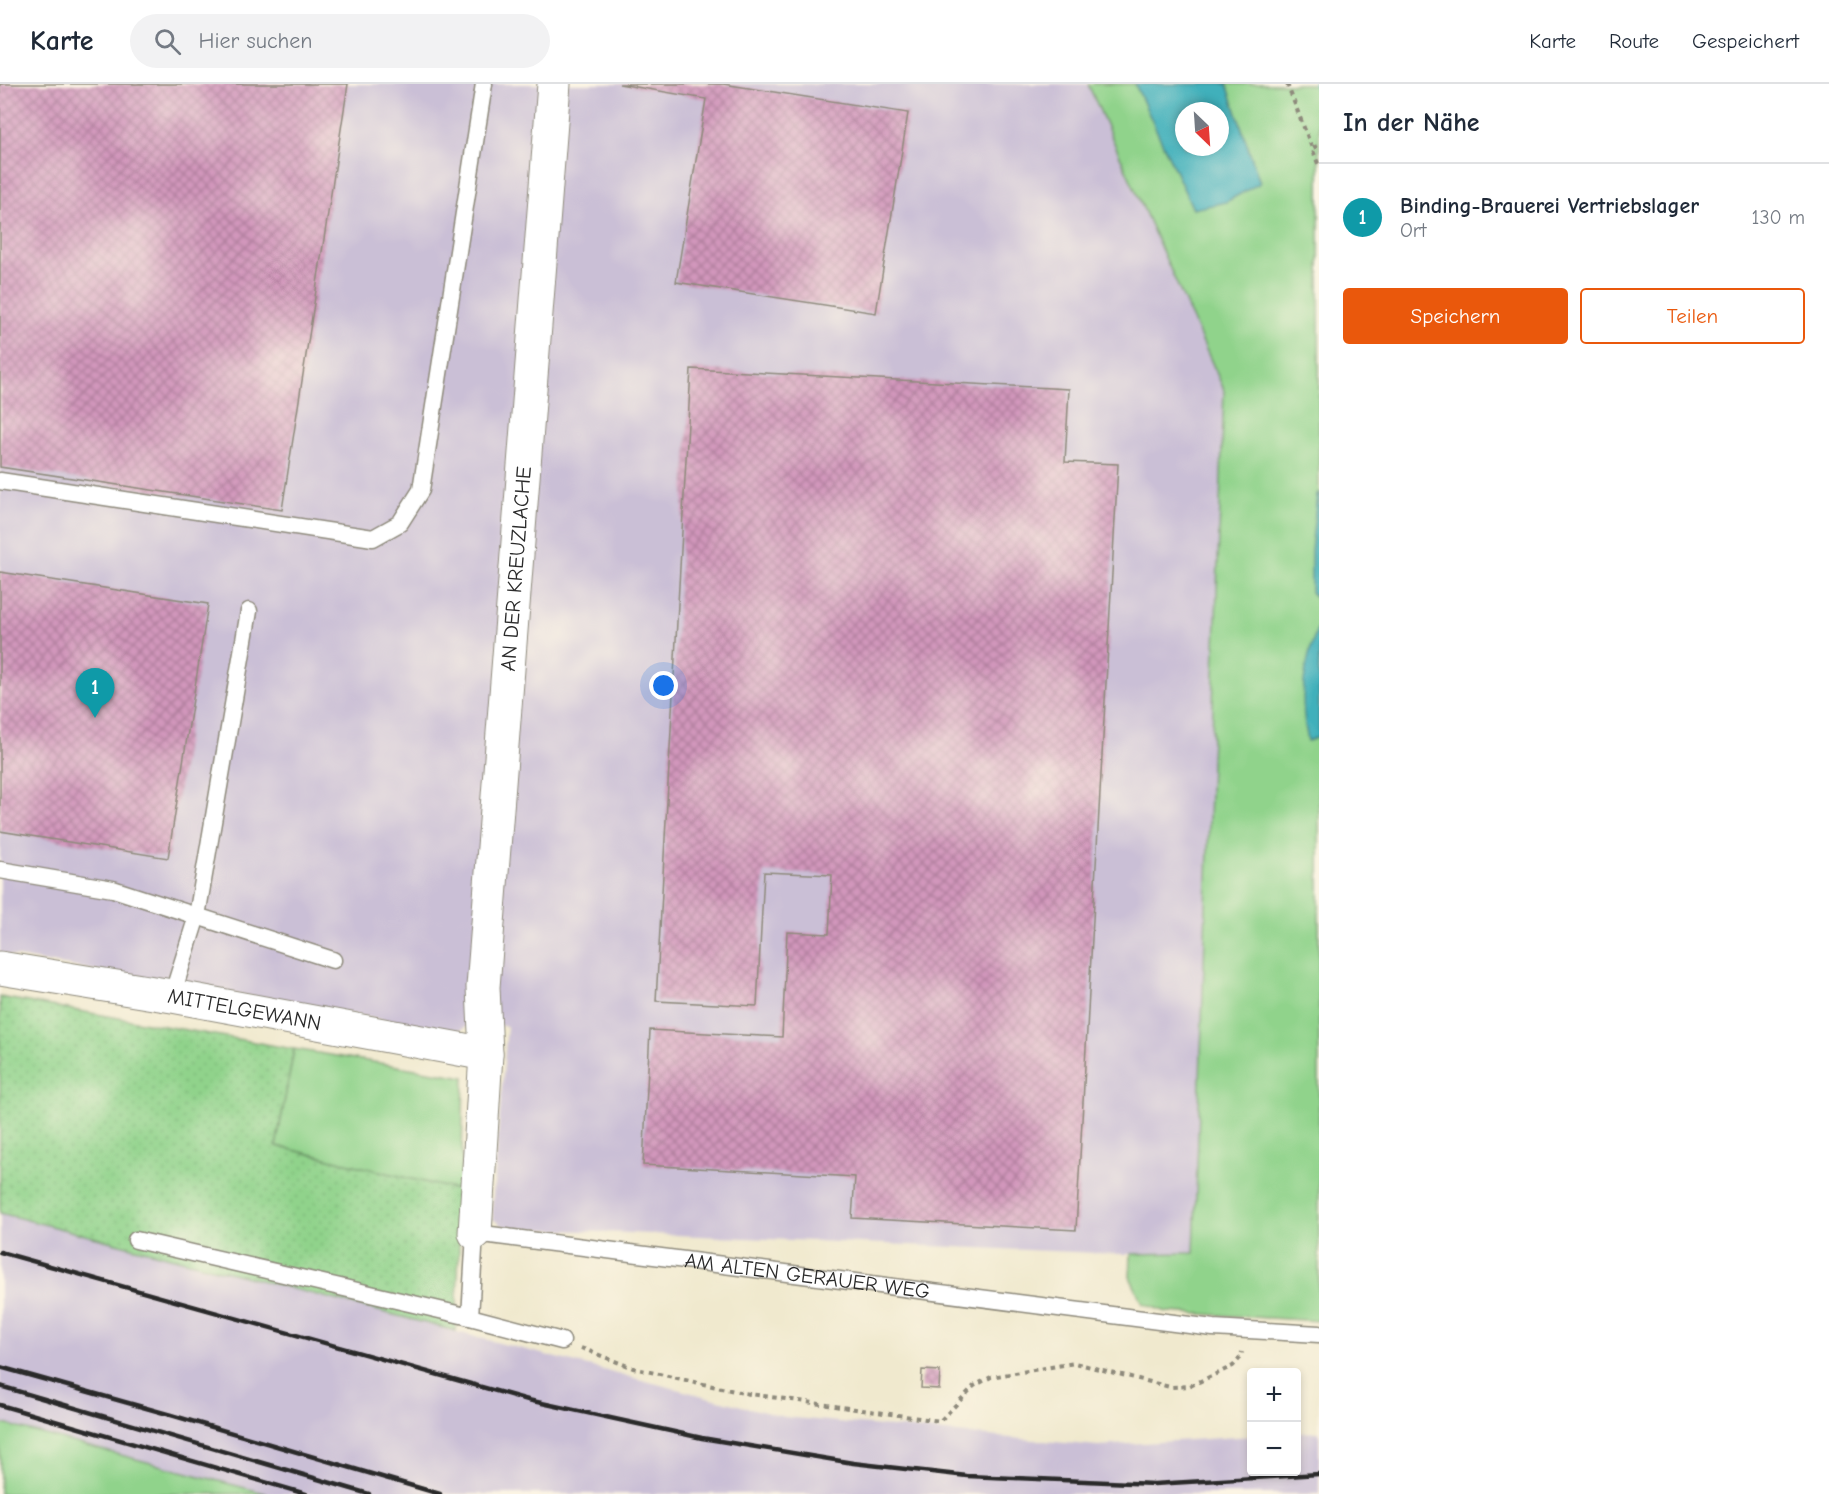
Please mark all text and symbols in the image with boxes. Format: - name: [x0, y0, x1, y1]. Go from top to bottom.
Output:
- search box: [130, 14, 550, 68]
- text: Karte: [30, 25, 94, 57]
- icon: search: [151, 25, 184, 58]
- text: Hier suchen: [199, 28, 313, 54]
- text: Karte: [1529, 29, 1576, 53]
- text: Route: [1609, 29, 1659, 53]
- text: Gespeichert: [1692, 29, 1799, 53]
- north arrow: [1175, 102, 1229, 156]
- text: In der Nähe: [1343, 108, 1480, 138]
- text: Binding-Brauerei Vertriebslager: [1400, 193, 1699, 219]
- text: 1: [1359, 206, 1366, 229]
- text: 130 m: [1752, 206, 1805, 229]
- text: Ort: [1400, 219, 1427, 242]
- button: Speichern: [1343, 288, 1568, 344]
- button: Teilen: [1580, 288, 1805, 344]
- street label: AN DER KREUZLACHE: [496, 465, 536, 672]
- pin: 1: [76, 668, 115, 718]
- your location: [649, 671, 678, 700]
- street label: MITTELGEWANN: [166, 983, 323, 1035]
- street label: AM ALTEN GERAUER WEG: [683, 1248, 931, 1303]
- map controls: [1247, 1368, 1301, 1476]
- button: +: [1247, 1368, 1301, 1422]
- button: −: [1247, 1422, 1301, 1476]

